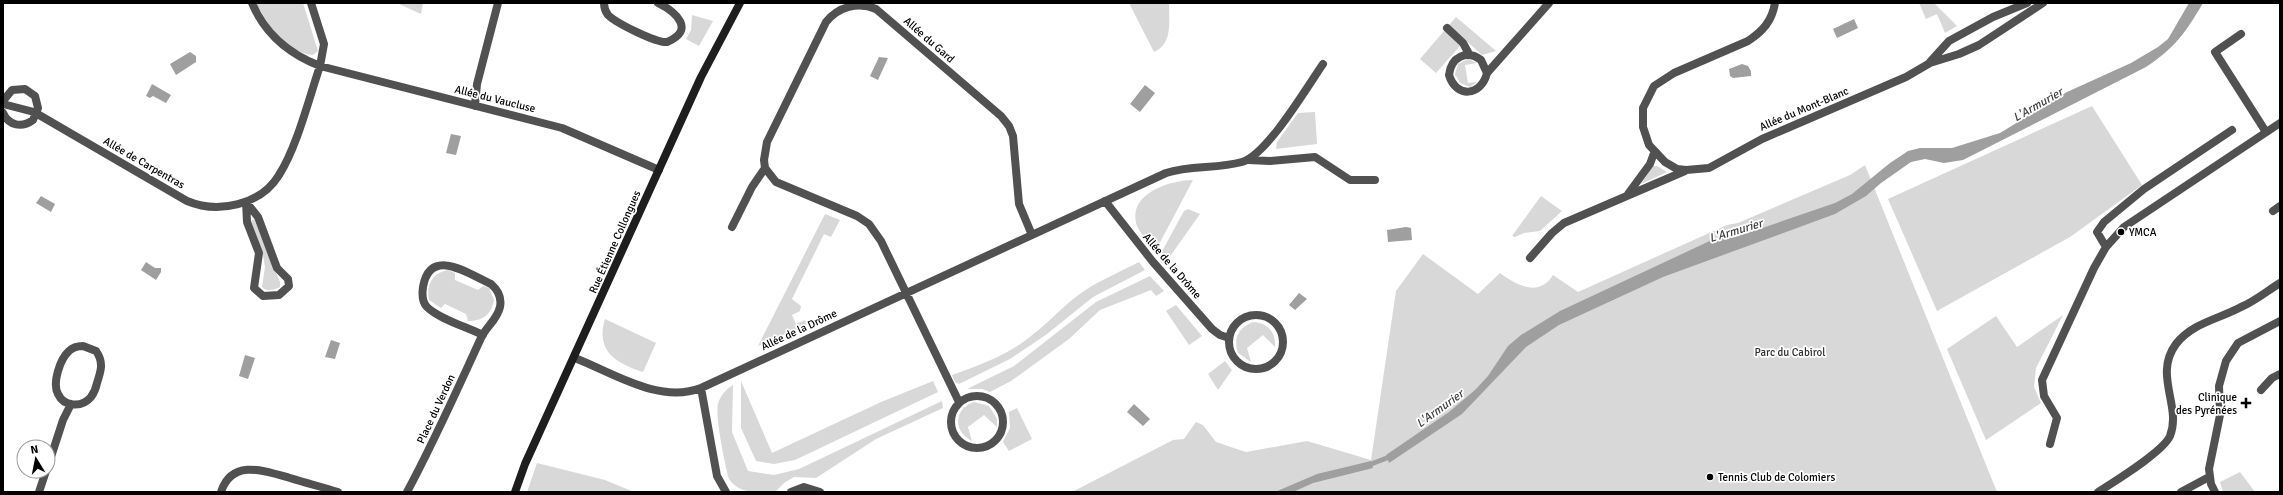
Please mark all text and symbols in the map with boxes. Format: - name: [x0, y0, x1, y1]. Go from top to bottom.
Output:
- street label: Allée du Gard: [901, 14, 957, 66]
- street label: Allée du Vaucluse: [453, 83, 537, 115]
- street label: Allée du Mont-Blanc: [1757, 84, 1851, 134]
- water label: L'Armurier: [2011, 84, 2067, 125]
- street label: Allée de Carpentras: [101, 134, 187, 192]
- street label: Rue Étienne Collongues: [586, 188, 644, 295]
- water label: L'Armurier: [1708, 215, 1766, 246]
- place label: YMCA: [2129, 226, 2157, 239]
- marker: YMCA: [2116, 227, 2126, 237]
- street label: Allée de la Drôme: [1140, 231, 1204, 301]
- street label: Allée de la Drôme: [759, 307, 839, 353]
- park label: Parc du Cabirol: [1754, 346, 1826, 359]
- street label: Place du Verdon: [414, 372, 458, 446]
- water label: L'Armurier: [1413, 386, 1468, 431]
- place label: Clinique des Pyrénées: [2176, 391, 2237, 417]
- marker: Clinique des Pyrénées: [2240, 397, 2252, 409]
- north arrow: [16, 439, 56, 479]
- text: N: [29, 443, 39, 457]
- place label: Tennis Club de Colomiers: [1718, 471, 1835, 484]
- marker: Tennis Club de Colomiers: [1705, 472, 1715, 482]

